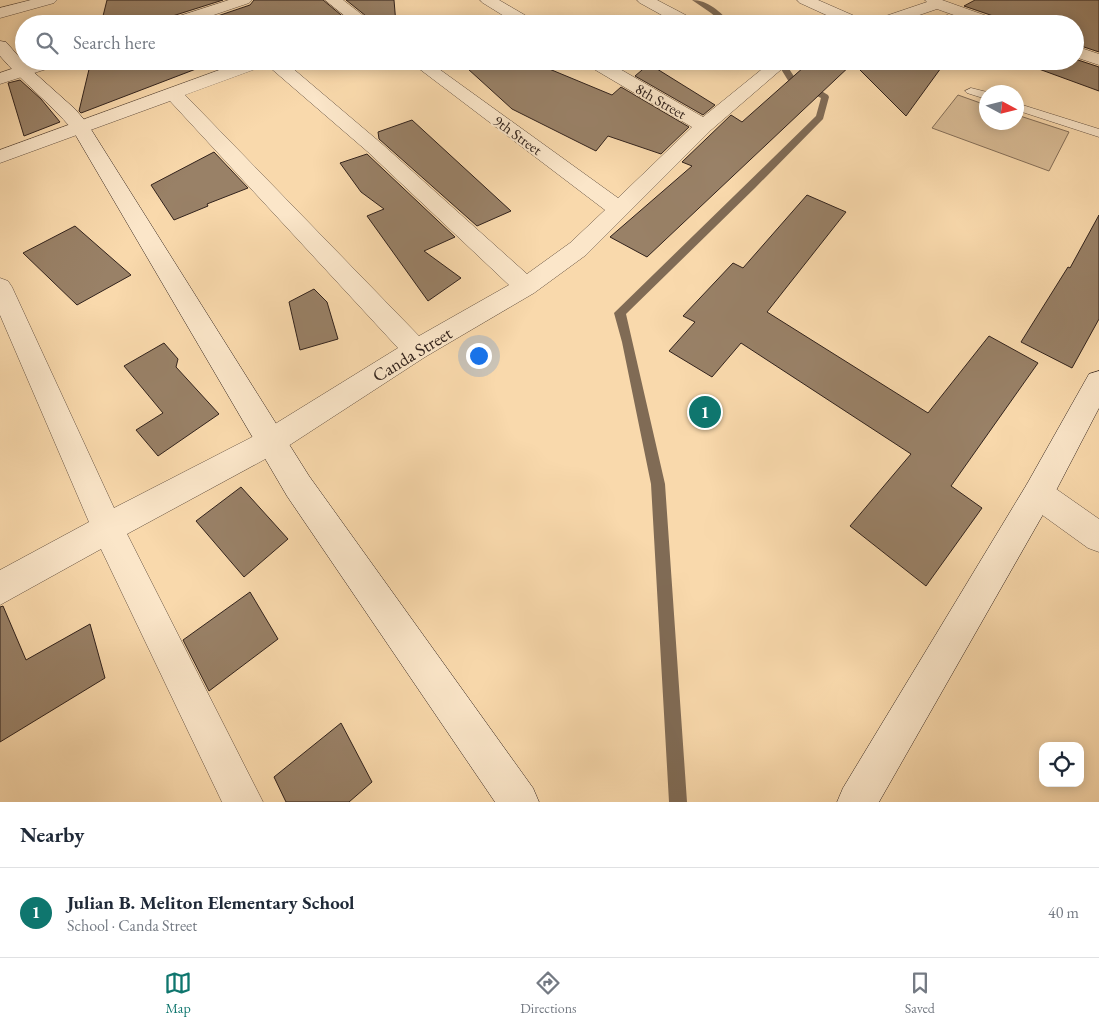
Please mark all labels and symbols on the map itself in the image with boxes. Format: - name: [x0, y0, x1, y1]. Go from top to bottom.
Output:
- street label: 8th Street: [632, 79, 690, 123]
- north arrow: [979, 85, 1024, 130]
- street label: 9th Street: [490, 111, 546, 159]
- street label: Canda Street: [368, 321, 456, 387]
- your location: [466, 343, 492, 369]
- pin: 1: [689, 393, 721, 431]

